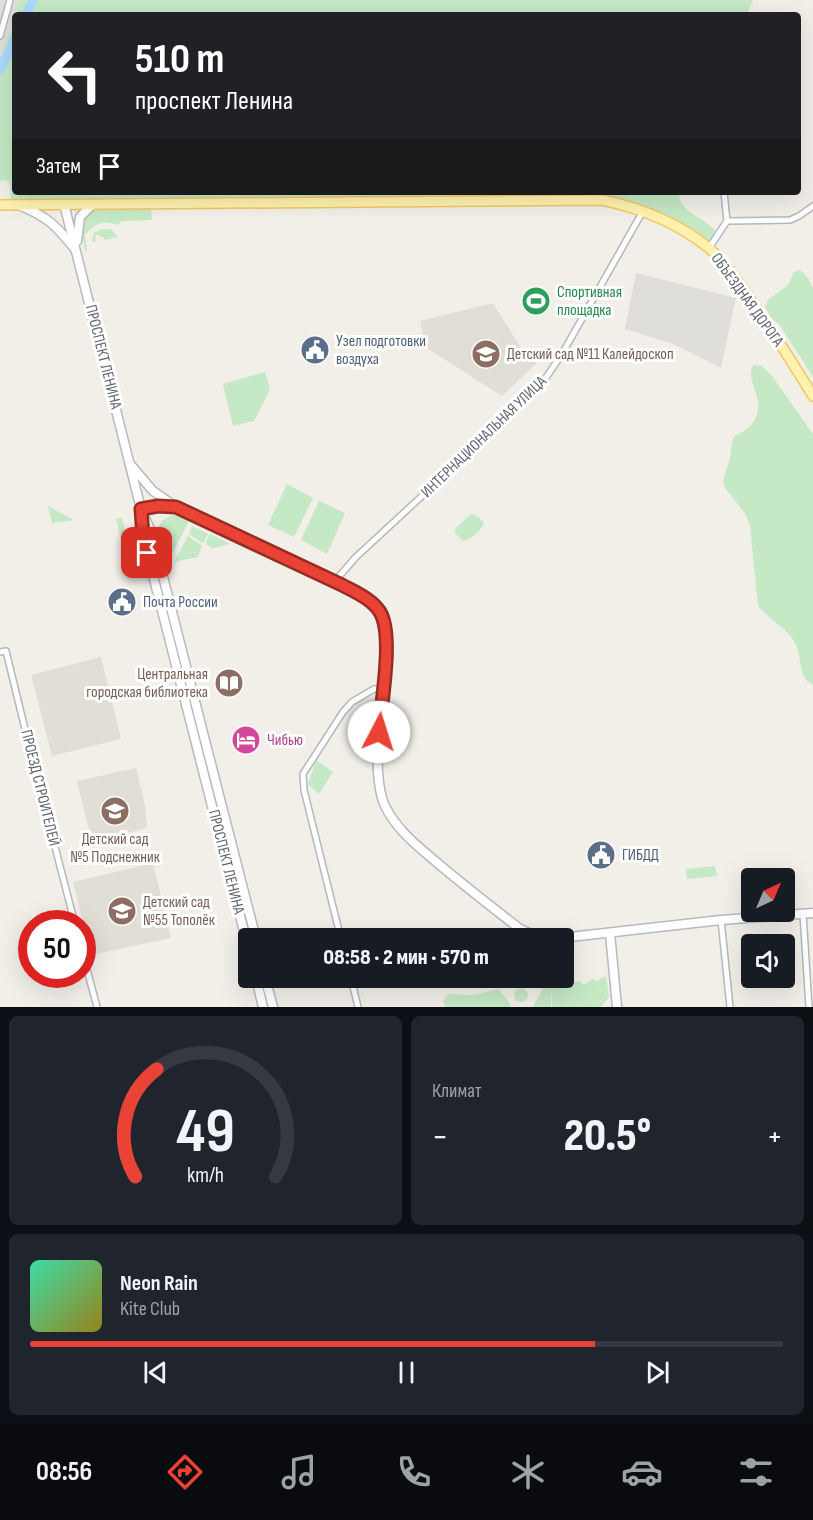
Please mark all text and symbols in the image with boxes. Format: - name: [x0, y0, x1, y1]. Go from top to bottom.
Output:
- text: 510 m: [135, 34, 224, 85]
- icon: left: [36, 36, 114, 114]
- text: проспект Ленина: [135, 85, 293, 117]
- icon: arrive: [93, 150, 126, 183]
- text: Затем: [36, 153, 81, 180]
- street label: ОБЪЕЗДНАЯ ДОРОГА: [707, 250, 787, 351]
- place label: Спортивная площадка: [557, 283, 622, 320]
- sports icon: Спортивная площадка: [520, 285, 552, 317]
- street label: ПРОСПЕКТ ЛЕНИНА: [81, 303, 125, 411]
- place label: Узел подготовки воздуха: [336, 332, 426, 369]
- public building icon: Узел подготовки воздуха: [299, 334, 331, 366]
- school or university icon: Детский сад №11 Калейдоскоп: [470, 338, 502, 370]
- place label: Детский сад №11 Калейдоскоп: [507, 345, 674, 364]
- street label: ИНТЕРНАЦИОНАЛЬНАЯ УЛИЦА: [417, 372, 551, 502]
- pin: [121, 527, 172, 578]
- icon: arrive: [130, 536, 163, 569]
- public building icon: Почта России: [106, 586, 138, 618]
- place label: Почта России: [143, 593, 218, 612]
- place label: Центральная городская библиотека: [86, 665, 208, 702]
- library icon: Центральная городская библиотека: [213, 667, 245, 699]
- position arrow: [347, 700, 411, 764]
- hotel icon: Чибью: [230, 724, 262, 756]
- street label: ПРОЕЗД СТРОИТЕЛЕЙ: [16, 728, 64, 848]
- place label: Чибью: [267, 731, 303, 750]
- school or university icon: Детский сад №5 Подснежник: [99, 795, 131, 827]
- street label: ПРОСПЕКТ ЛЕНИНА: [204, 808, 248, 916]
- place label: Детский сад №5 Подснежник: [70, 830, 161, 867]
- public building icon: ГИБДД: [585, 839, 617, 871]
- place label: ГИБДД: [622, 846, 659, 865]
- north arrow: [741, 868, 795, 922]
- map controls: [741, 868, 795, 988]
- place label: Детский сад №55 Тополёк: [143, 893, 216, 930]
- school or university icon: Детский сад №55 Тополёк: [106, 895, 138, 927]
- speed limit sign: 50: [18, 910, 96, 988]
- button: sound: [741, 934, 795, 988]
- text: 08:58 · 2 мин · 570 m: [323, 944, 489, 971]
- text: Климат: [432, 1079, 482, 1103]
- text: 49: [176, 1095, 235, 1170]
- text: 20.5°: [564, 1109, 651, 1164]
- text: −: [432, 1117, 448, 1157]
- text: +: [767, 1117, 783, 1157]
- text: km/h: [187, 1164, 224, 1189]
- text: Neon Rain: [120, 1270, 198, 1297]
- text: Kite Club: [120, 1297, 180, 1321]
- icon: previous: [139, 1356, 172, 1389]
- icon: pause: [390, 1356, 423, 1389]
- icon: next: [641, 1356, 674, 1389]
- icon: directions: [164, 1451, 206, 1493]
- icon: music: [278, 1451, 320, 1493]
- icon: phone: [393, 1451, 435, 1493]
- icon: climate: [507, 1451, 549, 1493]
- icon: car: [621, 1451, 663, 1493]
- icon: filters: [735, 1451, 777, 1493]
- text: 08:56: [36, 1456, 92, 1488]

